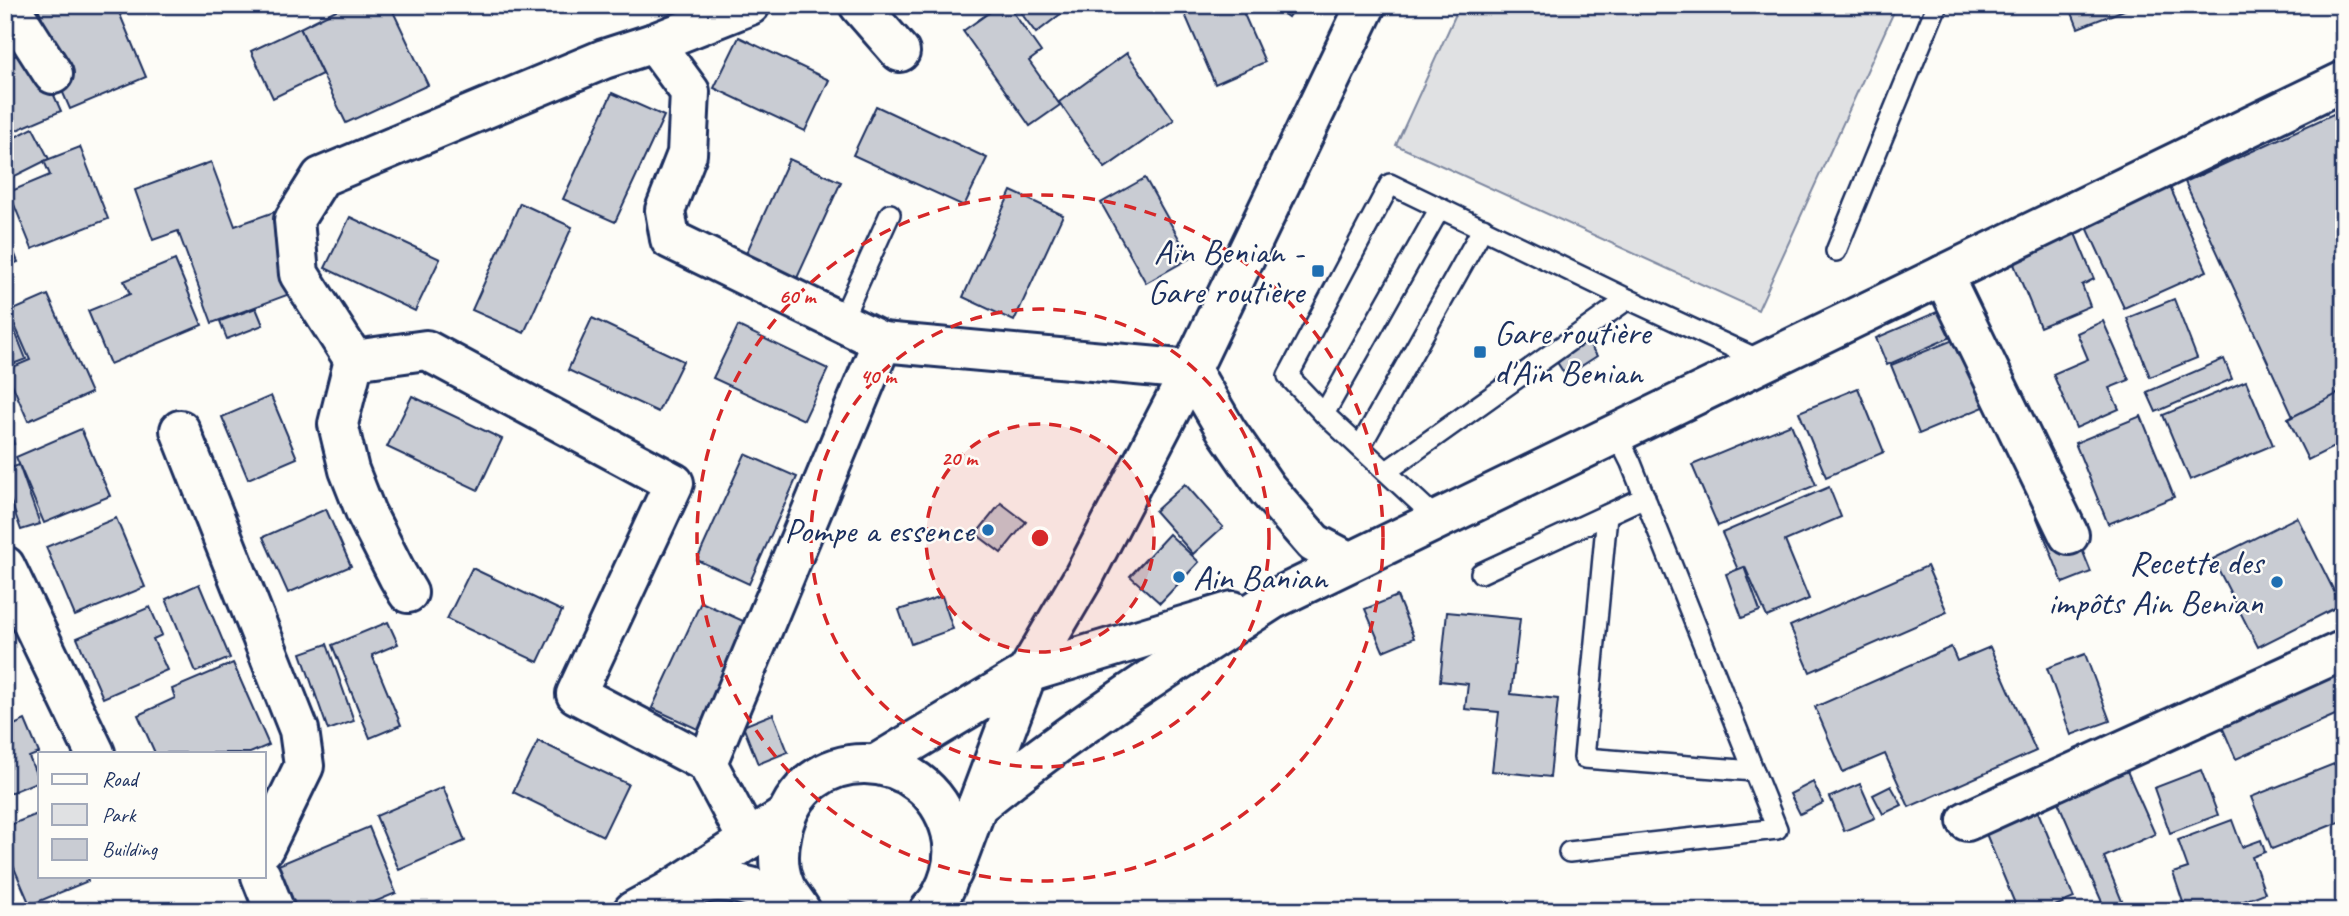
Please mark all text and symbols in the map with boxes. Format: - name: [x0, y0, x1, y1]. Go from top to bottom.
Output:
- place label: Aïn Benian - Gare routière: [1148, 229, 1307, 314]
- marker: Aïn Benian - Gare routière: [1310, 263, 1326, 279]
- text: 60 m: [779, 283, 817, 309]
- place label: Gare routière d'Aïn Benian: [1494, 310, 1653, 395]
- marker: Gare routière d'Aïn Benian: [1472, 344, 1488, 360]
- text: 40 m: [860, 363, 898, 389]
- text: 20 m: [941, 445, 979, 471]
- place label: Pompe a essence: [784, 508, 977, 553]
- marker: Pompe a essence: [980, 522, 996, 538]
- centre of rings: [1028, 526, 1052, 550]
- place label: Recette des impôts Ain Benian: [2048, 540, 2266, 625]
- place label: Ain Banian: [1193, 555, 1329, 600]
- marker: Ain Banian: [1171, 569, 1187, 585]
- marker: Recette des impôts Ain Benian: [2269, 574, 2285, 590]
- legend: [38, 752, 266, 878]
- text: Road: [102, 766, 141, 792]
- text: Park: [102, 802, 137, 828]
- text: Building: [102, 836, 159, 862]

